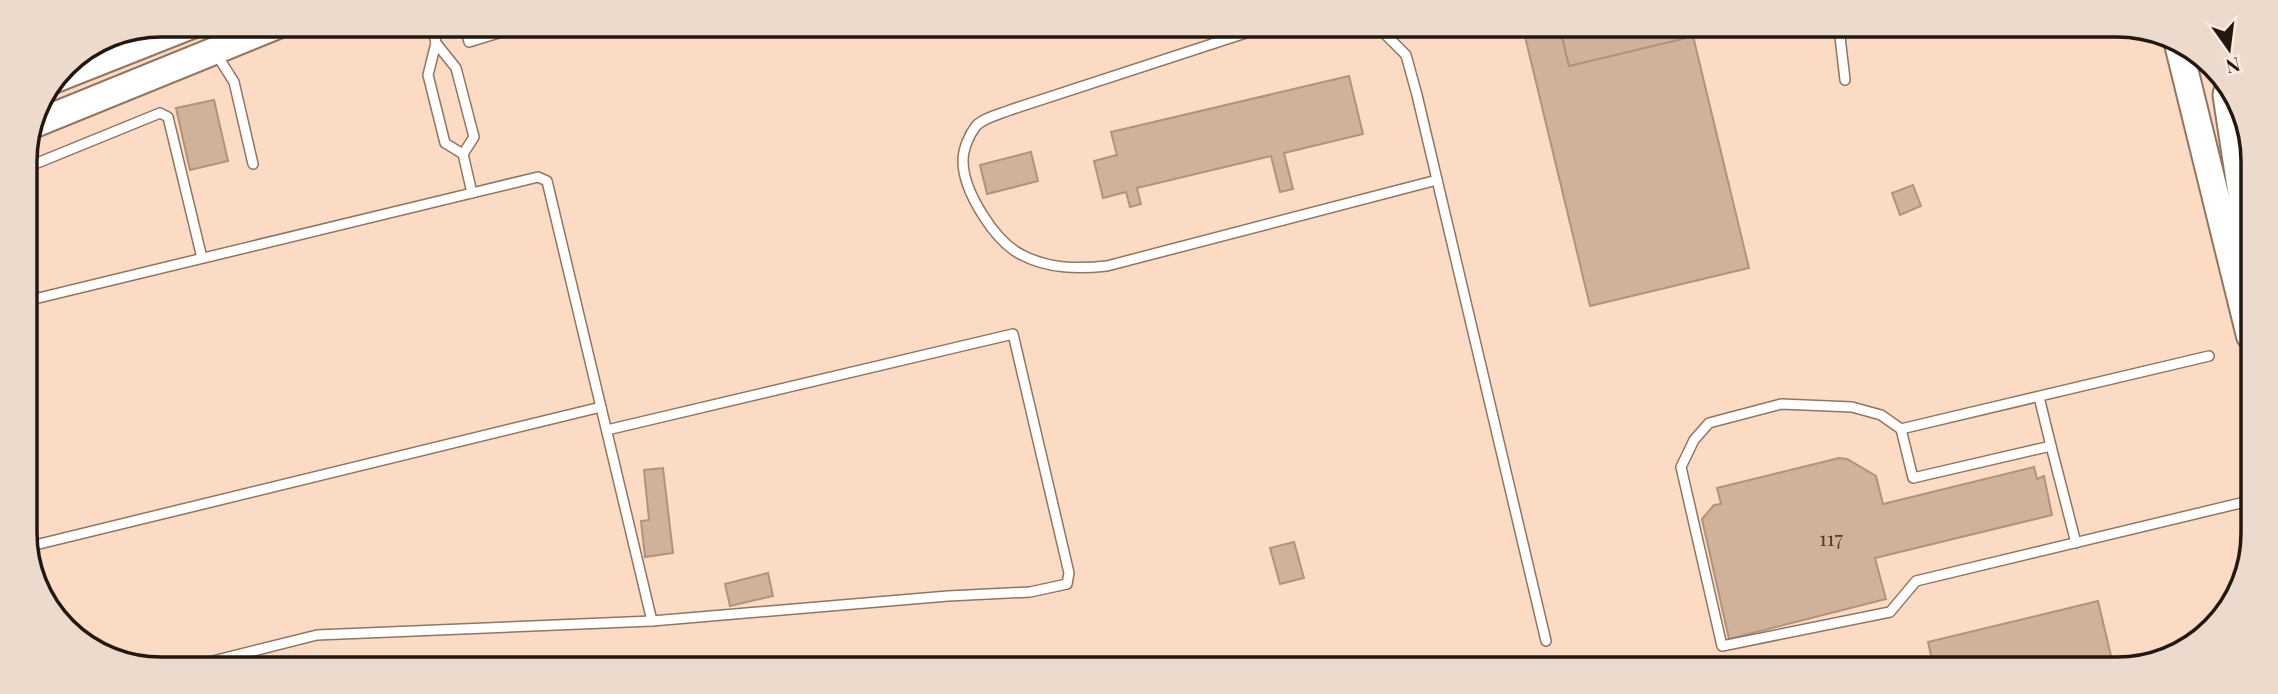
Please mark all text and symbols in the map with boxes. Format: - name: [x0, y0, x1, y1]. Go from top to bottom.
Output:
- north arrow: [2194, 14, 2264, 84]
- text: N: [2223, 52, 2243, 81]
- house number: 117: [1819, 523, 1844, 551]

